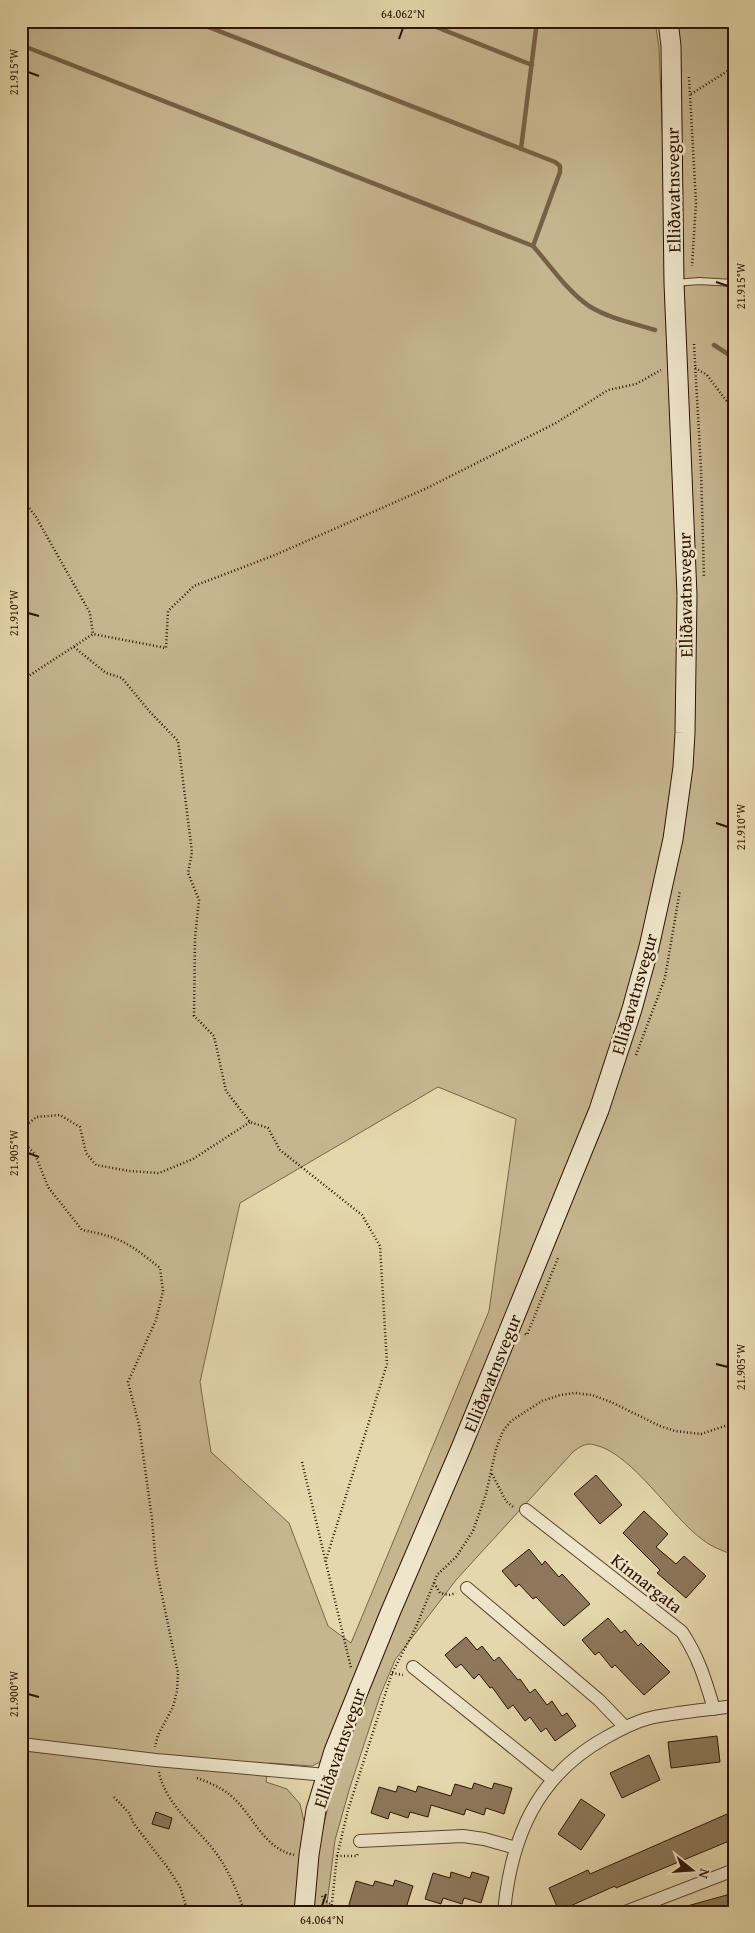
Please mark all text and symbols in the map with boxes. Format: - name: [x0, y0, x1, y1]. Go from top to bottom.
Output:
- text: 64.062°N: [381, 5, 425, 22]
- text: 21.915°W: [5, 48, 22, 95]
- street label: Elliðavatnsvegur: [658, 127, 688, 253]
- text: 21.915°W: [732, 262, 749, 309]
- street label: Elliðavatnsvegur: [670, 532, 700, 658]
- text: 21.910°W: [5, 589, 22, 636]
- text: 21.910°W: [732, 803, 749, 850]
- street label: Elliðavatnsvegur: [604, 929, 664, 1058]
- text: 21.905°W: [5, 1129, 22, 1176]
- street label: Elliðavatnsvegur: [456, 1309, 528, 1436]
- text: 21.905°W: [732, 1343, 749, 1390]
- street label: Kinnargata: [606, 1546, 689, 1620]
- text: 21.900°W: [5, 1670, 22, 1717]
- street label: Elliðavatnsvegur: [306, 1684, 372, 1812]
- north arrow: [668, 1846, 718, 1896]
- text: N: [693, 1866, 715, 1882]
- text: 64.064°N: [300, 1911, 344, 1928]

